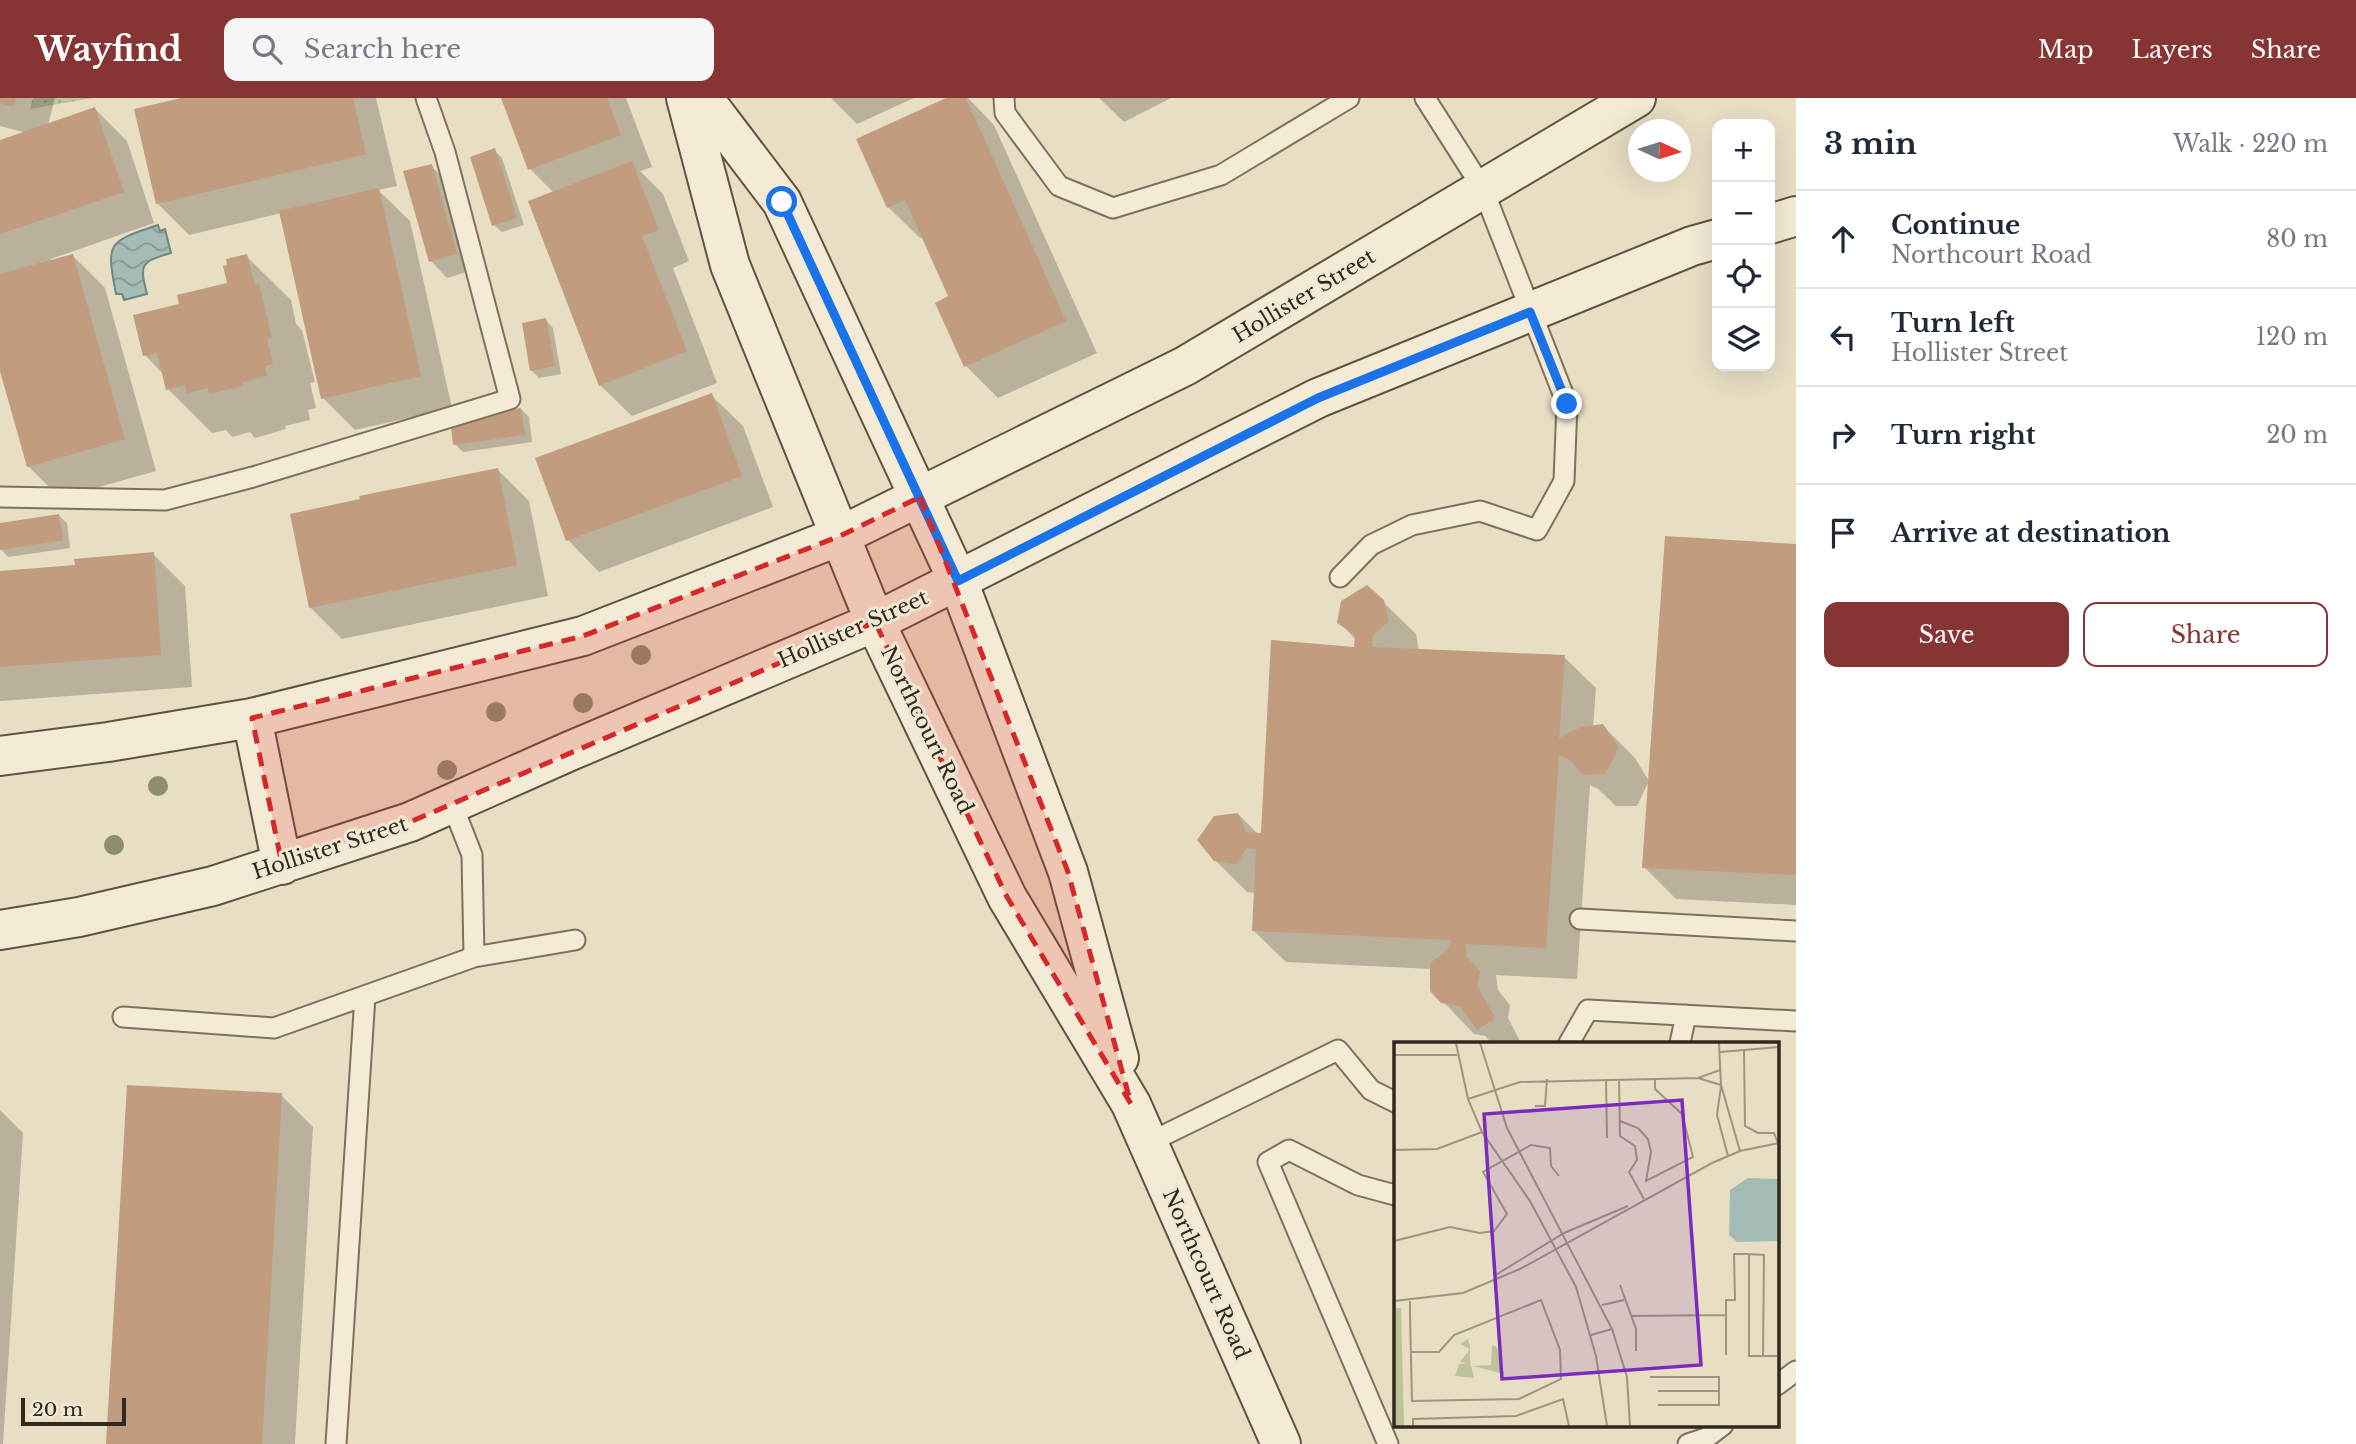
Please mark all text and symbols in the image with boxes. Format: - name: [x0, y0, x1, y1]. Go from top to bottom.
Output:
- search box: [224, 18, 714, 81]
- text: Wayfind: [35, 29, 182, 70]
- icon: search: [248, 30, 286, 68]
- text: Search here: [304, 33, 461, 65]
- text: Map: [2038, 35, 2094, 64]
- text: Layers: [2132, 35, 2213, 64]
- text: Share: [2251, 35, 2321, 64]
- north arrow: [1628, 119, 1691, 182]
- map controls: [1712, 119, 1775, 371]
- button: +: [1712, 119, 1775, 182]
- text: 3 min: [1824, 125, 1917, 162]
- text: Walk · 220 m: [2173, 130, 2328, 158]
- button: −: [1712, 182, 1775, 245]
- route start: [766, 186, 797, 217]
- text: Continue: [1891, 209, 2020, 241]
- icon: ahead: [1824, 220, 1862, 258]
- text: 80 m: [2266, 225, 2328, 253]
- text: Northcourt Road: [1891, 241, 2092, 269]
- street label: Hollister Street: [1228, 243, 1380, 349]
- button: locate: [1712, 245, 1775, 308]
- text: Turn left: [1891, 307, 2015, 339]
- button: layers: [1712, 308, 1775, 371]
- icon: left: [1824, 318, 1862, 356]
- text: 120 m: [2256, 323, 2328, 351]
- text: Hollister Street: [1891, 339, 2068, 367]
- route end: [1551, 388, 1582, 419]
- icon: right: [1824, 416, 1862, 454]
- text: Turn right: [1891, 419, 2036, 451]
- text: 20 m: [2266, 421, 2328, 449]
- icon: arrive: [1824, 514, 1862, 552]
- text: Arrive at destination: [1891, 517, 2171, 549]
- street label: Hollister Street: [774, 584, 932, 674]
- button: Save: [1824, 602, 2069, 667]
- button: Share: [2083, 602, 2328, 667]
- street label: Northcourt Road: [875, 642, 979, 818]
- street label: Hollister Street: [249, 811, 411, 885]
- inset map: [1394, 1042, 1778, 1426]
- street label: Northcourt Road: [1157, 1185, 1255, 1363]
- scale bar: [21, 1395, 126, 1427]
- text: 20 m: [32, 1398, 83, 1421]

